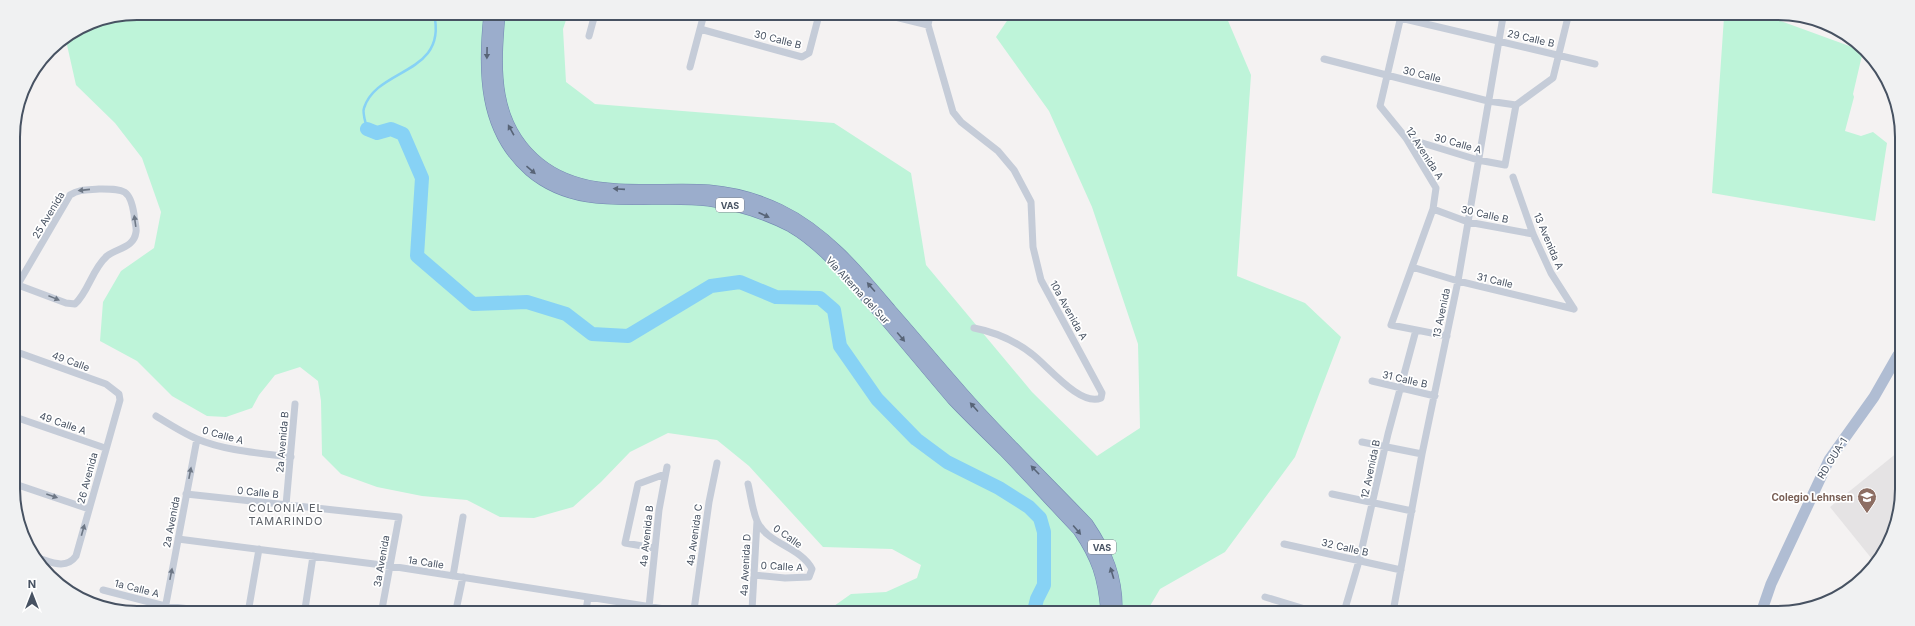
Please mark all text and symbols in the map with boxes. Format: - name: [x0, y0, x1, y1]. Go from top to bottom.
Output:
- street label: 30 Calle B: [753, 27, 803, 51]
- street label: 29 Calle B: [1506, 27, 1556, 49]
- one-way arrow: [484, 47, 490, 60]
- street label: 30 Calle: [1402, 63, 1442, 85]
- one-way arrow: [507, 124, 514, 135]
- street label: 12 Avenida A: [1404, 124, 1446, 182]
- street label: 30 Calle A: [1433, 131, 1483, 155]
- one-way arrow: [526, 165, 536, 174]
- one-way arrow: [613, 186, 625, 193]
- one-way arrow: [77, 187, 90, 193]
- street label: 25 Avenida: [29, 189, 67, 241]
- road number: VAS: [716, 198, 744, 212]
- street label: 30 Calle B: [1460, 203, 1510, 225]
- street label: 13 Avenida A: [1532, 211, 1566, 271]
- one-way arrow: [758, 212, 770, 218]
- one-way arrow: [132, 215, 138, 227]
- street label: Vía Alterna del Sur: [824, 254, 892, 326]
- street label: 31 Calle: [1476, 270, 1514, 290]
- street label: 10a Avenida A: [1048, 278, 1090, 342]
- one-way arrow: [867, 282, 876, 293]
- street label: 13 Avenida: [1430, 287, 1452, 339]
- one-way arrow: [49, 296, 61, 302]
- one-way arrow: [896, 332, 905, 342]
- street label: 49 Calle: [51, 349, 92, 373]
- street label: 31 Calle B: [1381, 368, 1429, 390]
- one-way arrow: [970, 402, 979, 412]
- street label: 49 Calle A: [38, 409, 88, 437]
- street label: 2a Avenida B: [273, 411, 291, 473]
- street label: 0 Calle A: [201, 424, 245, 446]
- street label: RD GUA-1: [1815, 435, 1849, 481]
- street label: 12 Avenida B: [1358, 438, 1382, 500]
- street label: 26 Avenida: [74, 451, 100, 505]
- one-way arrow: [1031, 465, 1040, 475]
- one-way arrow: [187, 467, 193, 480]
- street label: 0 Calle B: [236, 484, 280, 500]
- school or university icon: Colegio Lehnsen: [1856, 486, 1878, 514]
- place label: Colegio Lehnsen: [1771, 491, 1853, 504]
- one-way arrow: [46, 494, 58, 500]
- street label: 2a Avenida: [160, 495, 182, 549]
- district label: COLONIA EL TAMARINDO: [248, 501, 324, 528]
- street label: 4a Avenida C: [684, 503, 704, 567]
- street label: 4a Avenida B: [637, 505, 655, 567]
- street label: 0 Calle: [771, 522, 805, 550]
- one-way arrow: [80, 524, 86, 536]
- one-way arrow: [1073, 524, 1082, 535]
- street label: 4a Avenida D: [737, 533, 753, 597]
- street label: 3a Avenida: [371, 534, 391, 588]
- street label: 32 Calle B: [1320, 536, 1370, 558]
- road number: VAS: [1088, 540, 1116, 554]
- street label: 1a Calle: [407, 553, 445, 571]
- street label: 0 Calle A: [760, 559, 804, 573]
- one-way arrow: [1109, 566, 1115, 578]
- one-way arrow: [168, 568, 174, 580]
- north arrow: [12, 574, 52, 614]
- text: N: [28, 577, 36, 591]
- street label: 1a Calle A: [113, 577, 161, 599]

